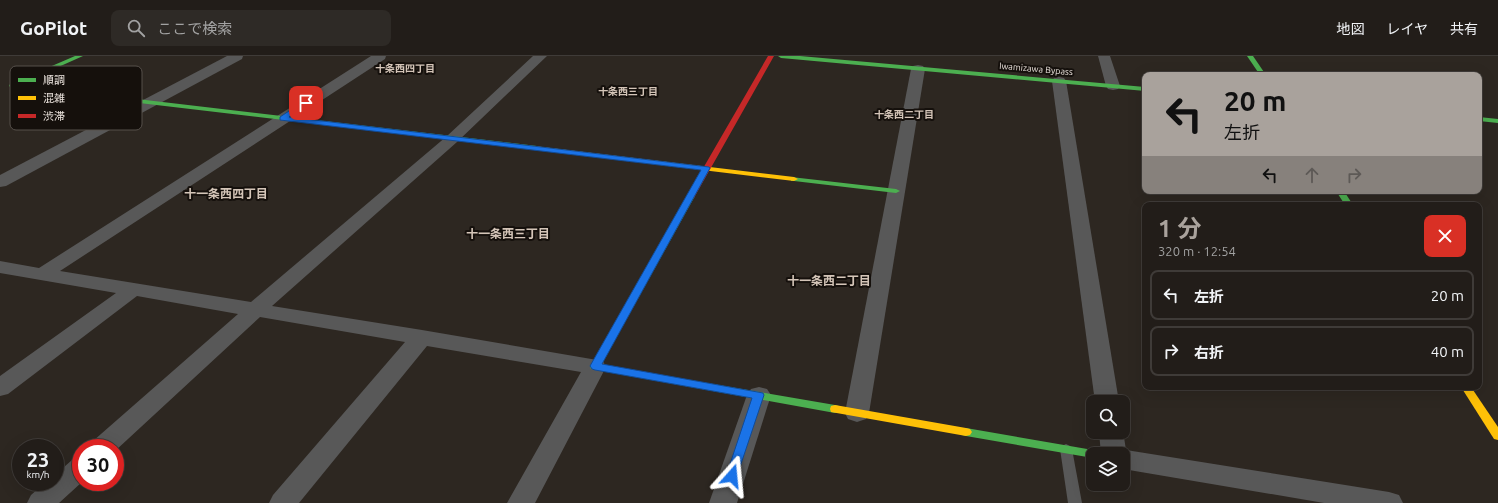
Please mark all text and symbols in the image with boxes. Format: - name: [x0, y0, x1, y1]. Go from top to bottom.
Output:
- search box: [111, 10, 391, 46]
- text: GoPilot: [20, 17, 87, 39]
- icon: search: [125, 17, 147, 39]
- text: ここで検索: [157, 20, 232, 37]
- text: 地図: [1336, 21, 1364, 37]
- text: レイヤ: [1386, 21, 1428, 37]
- text: 共有: [1450, 21, 1478, 37]
- street label: Iwamizawa Bypass: [999, 61, 1073, 77]
- district label: 十条西四丁目: [375, 63, 435, 74]
- legend: [10, 66, 142, 130]
- text: 順調: [43, 74, 65, 86]
- text: 20 m: [1224, 85, 1286, 116]
- pin: [289, 86, 323, 120]
- district label: 十条西三丁目: [598, 86, 658, 97]
- icon: left: [1158, 88, 1210, 140]
- text: 混雑: [43, 92, 65, 104]
- icon: arrive: [295, 92, 317, 114]
- district label: 十条西二丁目: [874, 109, 934, 120]
- text: 渋滞: [43, 110, 65, 122]
- text: 左折: [1224, 122, 1260, 142]
- icon: left: [1259, 164, 1281, 186]
- icon: ahead: [1301, 164, 1323, 186]
- icon: right: [1343, 164, 1365, 186]
- district label: 十一条西四丁目: [184, 187, 268, 200]
- text: 1 分: [1158, 215, 1201, 242]
- button: close: [1424, 215, 1466, 257]
- district label: 十一条西三丁目: [466, 227, 550, 240]
- text: 320 m · 12:54: [1158, 244, 1236, 258]
- district label: 十一条西二丁目: [787, 274, 871, 287]
- icon: left: [1160, 284, 1182, 306]
- text: 20 m: [1431, 287, 1464, 304]
- text: 左折: [1194, 288, 1224, 305]
- icon: right: [1160, 340, 1182, 362]
- text: 40 m: [1431, 343, 1464, 360]
- text: 右折: [1194, 344, 1224, 361]
- map controls: [1086, 395, 1130, 491]
- button: search: [1086, 395, 1130, 439]
- speed limit sign: 30: [72, 439, 124, 491]
- button: layers: [1086, 447, 1130, 491]
- text: 23: [27, 448, 49, 471]
- position arrow: [711, 455, 753, 497]
- text: km/h: [26, 469, 50, 480]

